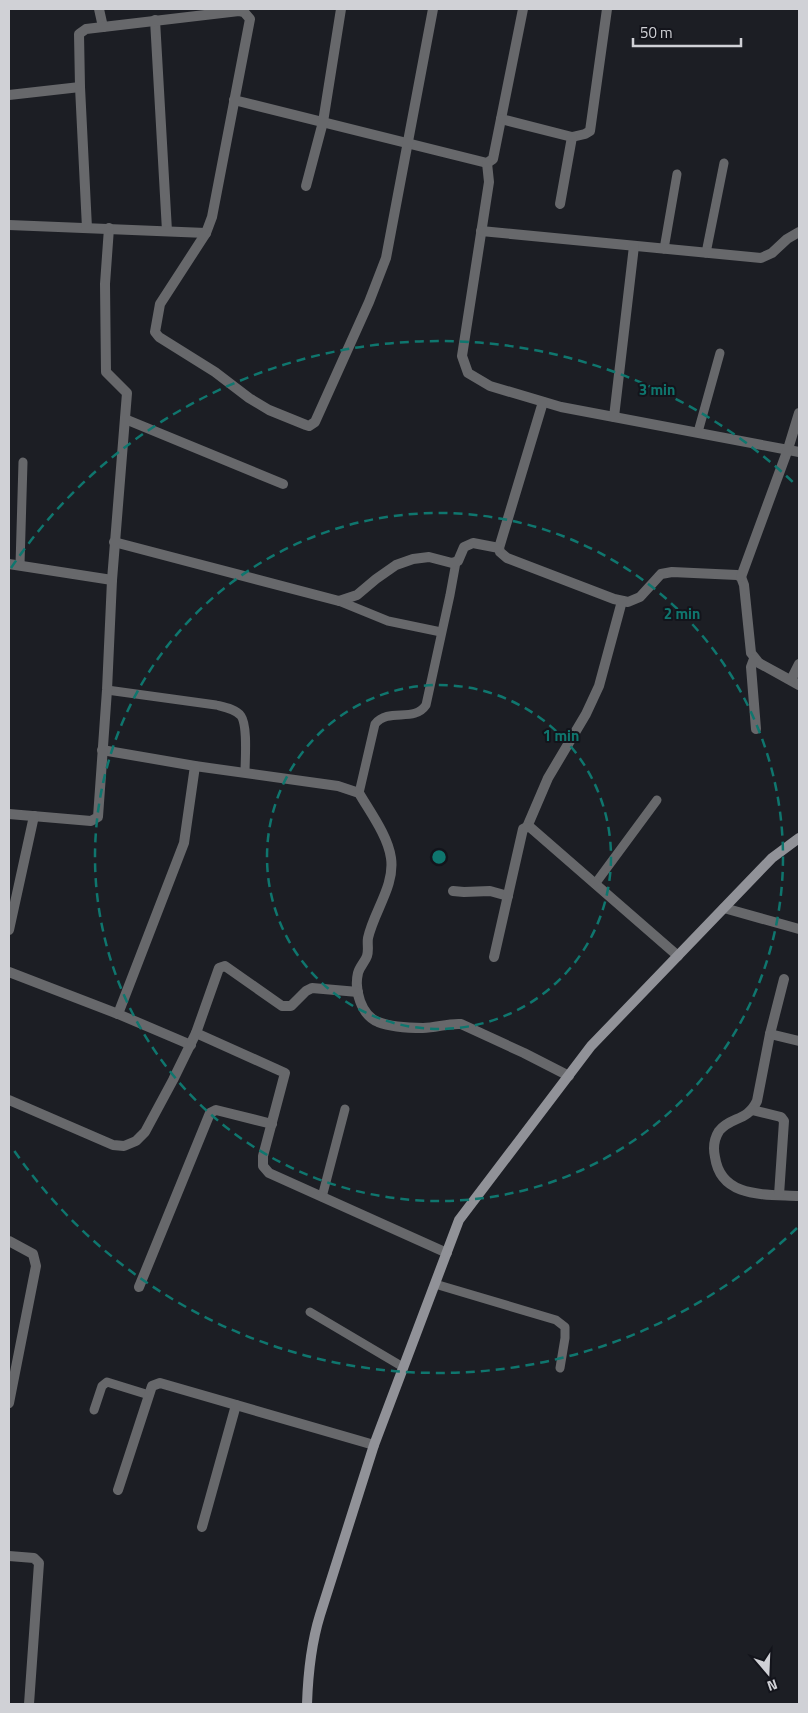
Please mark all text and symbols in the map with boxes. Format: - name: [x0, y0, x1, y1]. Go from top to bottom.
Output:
- scale bar: [633, 15, 740, 47]
- text: 50 m: [640, 21, 673, 44]
- text: 3 min: [639, 378, 675, 401]
- text: 2 min: [664, 602, 700, 625]
- text: 1 min: [543, 724, 579, 747]
- centre of rings: [430, 848, 448, 866]
- north arrow: [743, 1648, 793, 1698]
- text: N: [764, 1674, 780, 1697]

